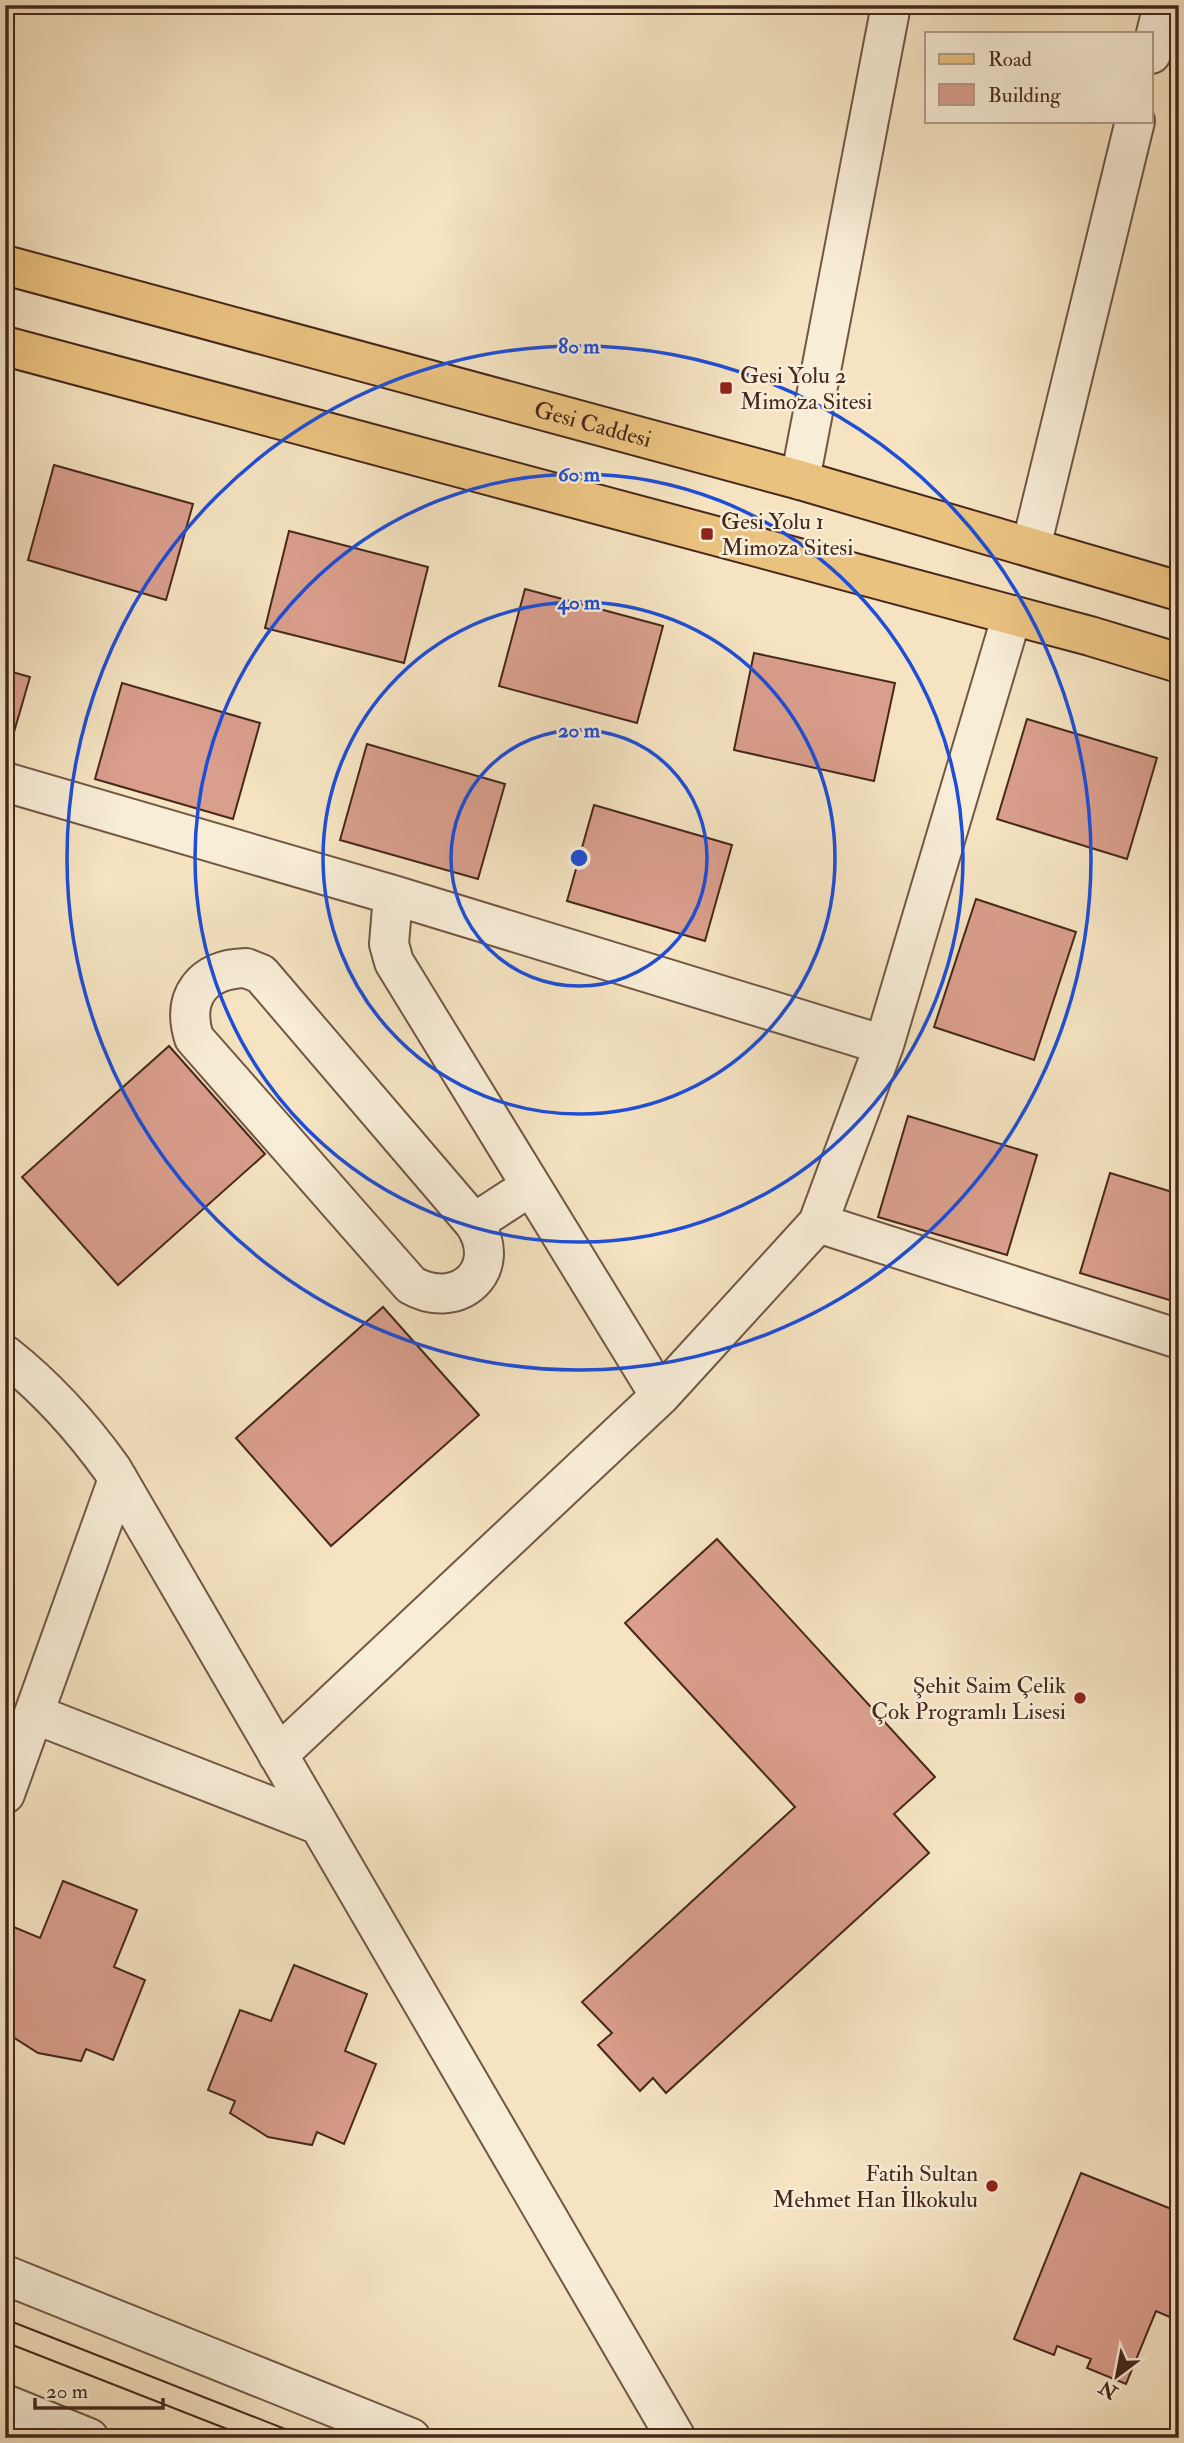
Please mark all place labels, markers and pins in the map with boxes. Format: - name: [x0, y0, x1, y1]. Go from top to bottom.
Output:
- place label: Gesi Yolu 2 Mimoza Sitesi: [740, 361, 872, 416]
- marker: Gesi Yolu 2 Mimoza Sitesi: [718, 380, 734, 396]
- place label: Gesi Yolu 1 Mimoza Sitesi: [721, 507, 853, 562]
- marker: Gesi Yolu 1 Mimoza Sitesi: [699, 526, 715, 542]
- centre of rings: [567, 846, 591, 870]
- place label: Şehit Saim Çelik Çok Programlı Lisesi: [871, 1671, 1066, 1726]
- marker: Şehit Saim Çelik Çok Programlı Lisesi: [1072, 1690, 1088, 1706]
- place label: Fatih Sultan Mehmet Han İlkokulu: [773, 2159, 978, 2214]
- marker: Fatih Sultan Mehmet Han İlkokulu: [984, 2178, 1000, 2194]

